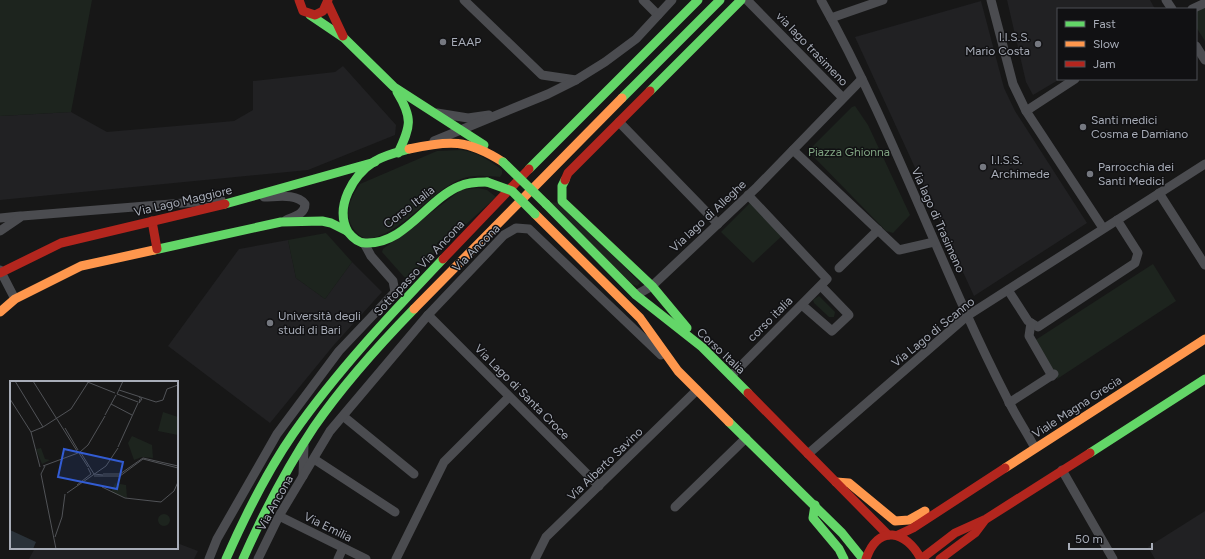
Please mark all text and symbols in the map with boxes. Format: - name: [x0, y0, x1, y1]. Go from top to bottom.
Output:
- legend: [1057, 8, 1197, 80]
- street label: via lago trasimeno: [773, 9, 851, 89]
- text: Fast: [1093, 17, 1116, 31]
- place label: I.I.S.S. Mario Costa: [965, 30, 1030, 58]
- place label: EAAP: [451, 35, 481, 49]
- marker: EAAP: [438, 37, 448, 47]
- text: Slow: [1093, 37, 1120, 51]
- marker: I.I.S.S. Mario Costa: [1033, 39, 1043, 49]
- text: Jam: [1093, 57, 1116, 71]
- place label: Santi medici Cosma e Damiano: [1091, 113, 1188, 141]
- marker: Santi medici Cosma e Damiano: [1078, 122, 1088, 132]
- park label: Piazza Ghionna: [808, 145, 890, 159]
- place label: I.I.S.S. Archimede: [991, 153, 1050, 181]
- place label: Parrocchia dei Santi Medici: [1098, 160, 1174, 188]
- marker: I.I.S.S. Archimede: [978, 162, 988, 172]
- street label: Via lago di Trasimeno: [908, 165, 968, 275]
- marker: Parrocchia dei Santi Medici: [1085, 169, 1095, 179]
- street label: Via lago di Alleghe: [667, 177, 749, 255]
- street label: Via Lago Maggiore: [133, 183, 234, 219]
- street label: Corso Italia: [381, 183, 437, 231]
- street label: Sottopasso Via Ancona: [371, 217, 467, 319]
- street label: Via Ancona: [449, 221, 503, 275]
- street label: corso italia: [745, 294, 795, 344]
- street label: Via Lago di Scanno: [889, 294, 977, 370]
- place label: Università degli studi di Bari: [278, 309, 361, 337]
- marker: Università degli studi di Bari: [265, 318, 275, 328]
- street label: Corso Italia: [694, 325, 748, 377]
- street label: Via Lago di Santa Croce: [472, 342, 573, 443]
- street label: Viale Magna Grecia: [1030, 373, 1124, 441]
- inset map: [10, 381, 178, 549]
- street label: Via Alberto Savino: [564, 425, 646, 503]
- street label: Via Ancona: [254, 473, 296, 533]
- street label: Via Emilia: [302, 509, 354, 545]
- scale bar: [1069, 525, 1152, 551]
- text: 50 m: [1075, 532, 1103, 546]

